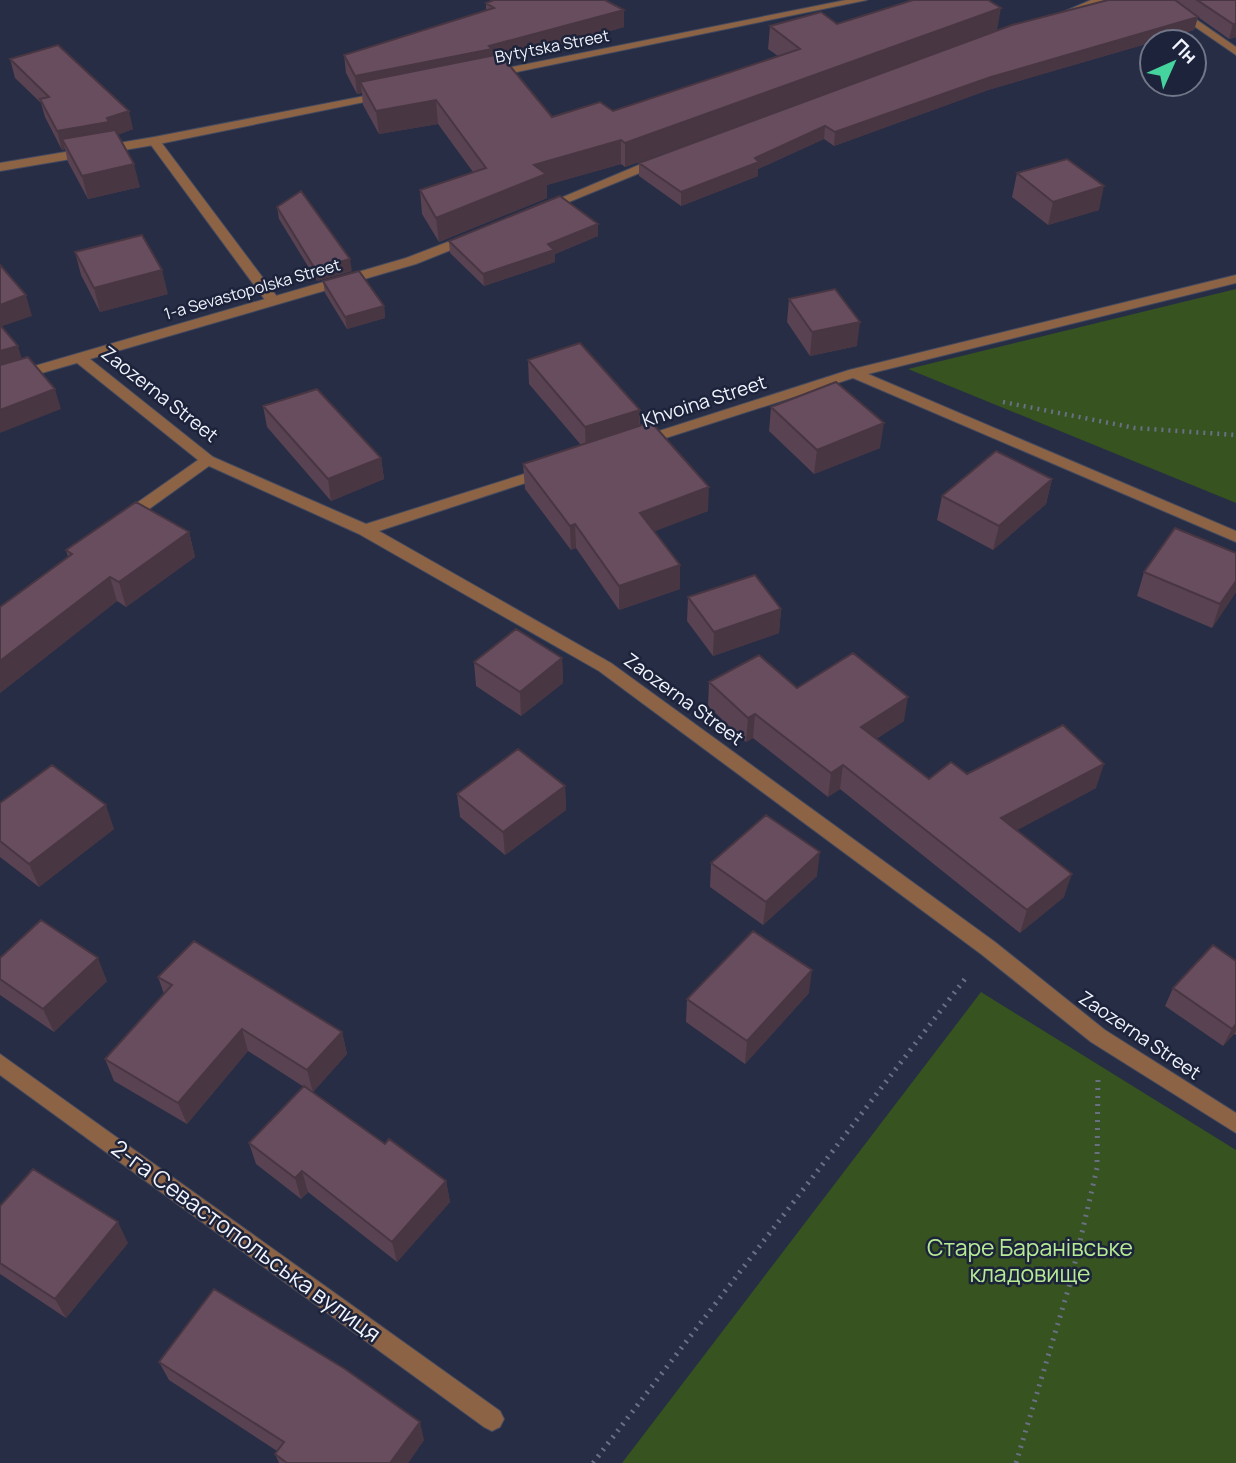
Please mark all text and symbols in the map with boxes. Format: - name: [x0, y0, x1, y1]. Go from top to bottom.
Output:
- street label: Bytytska Street: [493, 24, 611, 68]
- north arrow: [1138, 28, 1208, 98]
- text: Пн: [1167, 33, 1203, 69]
- street label: 1-a Sevastopolska Street: [161, 253, 343, 325]
- street label: Zaozerna Street: [96, 340, 224, 448]
- street label: Khvoina Street: [639, 369, 769, 433]
- street label: Zaozerna Street: [619, 647, 749, 751]
- street label: Zaozerna Street: [1074, 985, 1206, 1085]
- street label: 2-га Севастопольська вулиця: [105, 1131, 388, 1349]
- park label: Старе Баранівське кладовище: [927, 1231, 1133, 1289]

